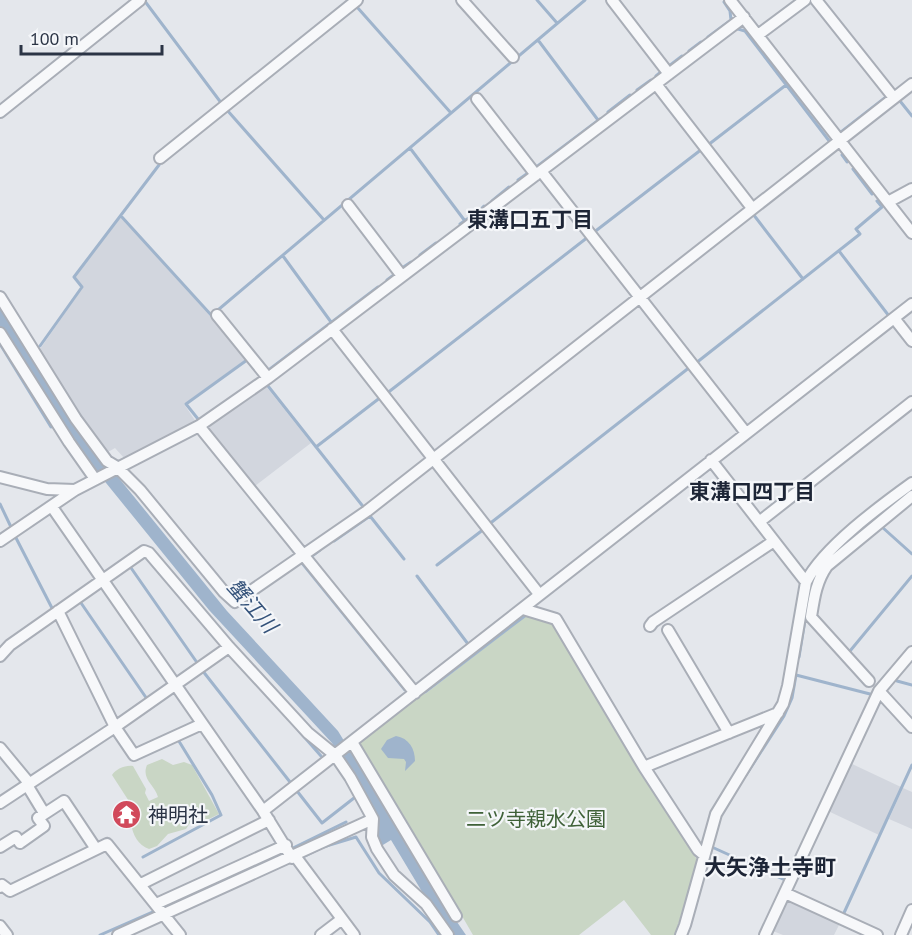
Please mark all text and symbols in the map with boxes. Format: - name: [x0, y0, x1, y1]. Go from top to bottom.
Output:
- scale bar: [21, 18, 162, 56]
- text: 100 m: [30, 27, 79, 50]
- district label: 東溝口五丁目: [467, 206, 593, 233]
- district label: 東溝口四丁目: [689, 478, 815, 505]
- water label: 蟹江川: [222, 573, 285, 640]
- temple icon: 神明社: [111, 799, 143, 831]
- place label: 神明社: [148, 802, 208, 828]
- park label: 二ツ寺親水公園: [466, 806, 606, 832]
- district label: 大矢浄土寺町: [704, 853, 836, 881]

